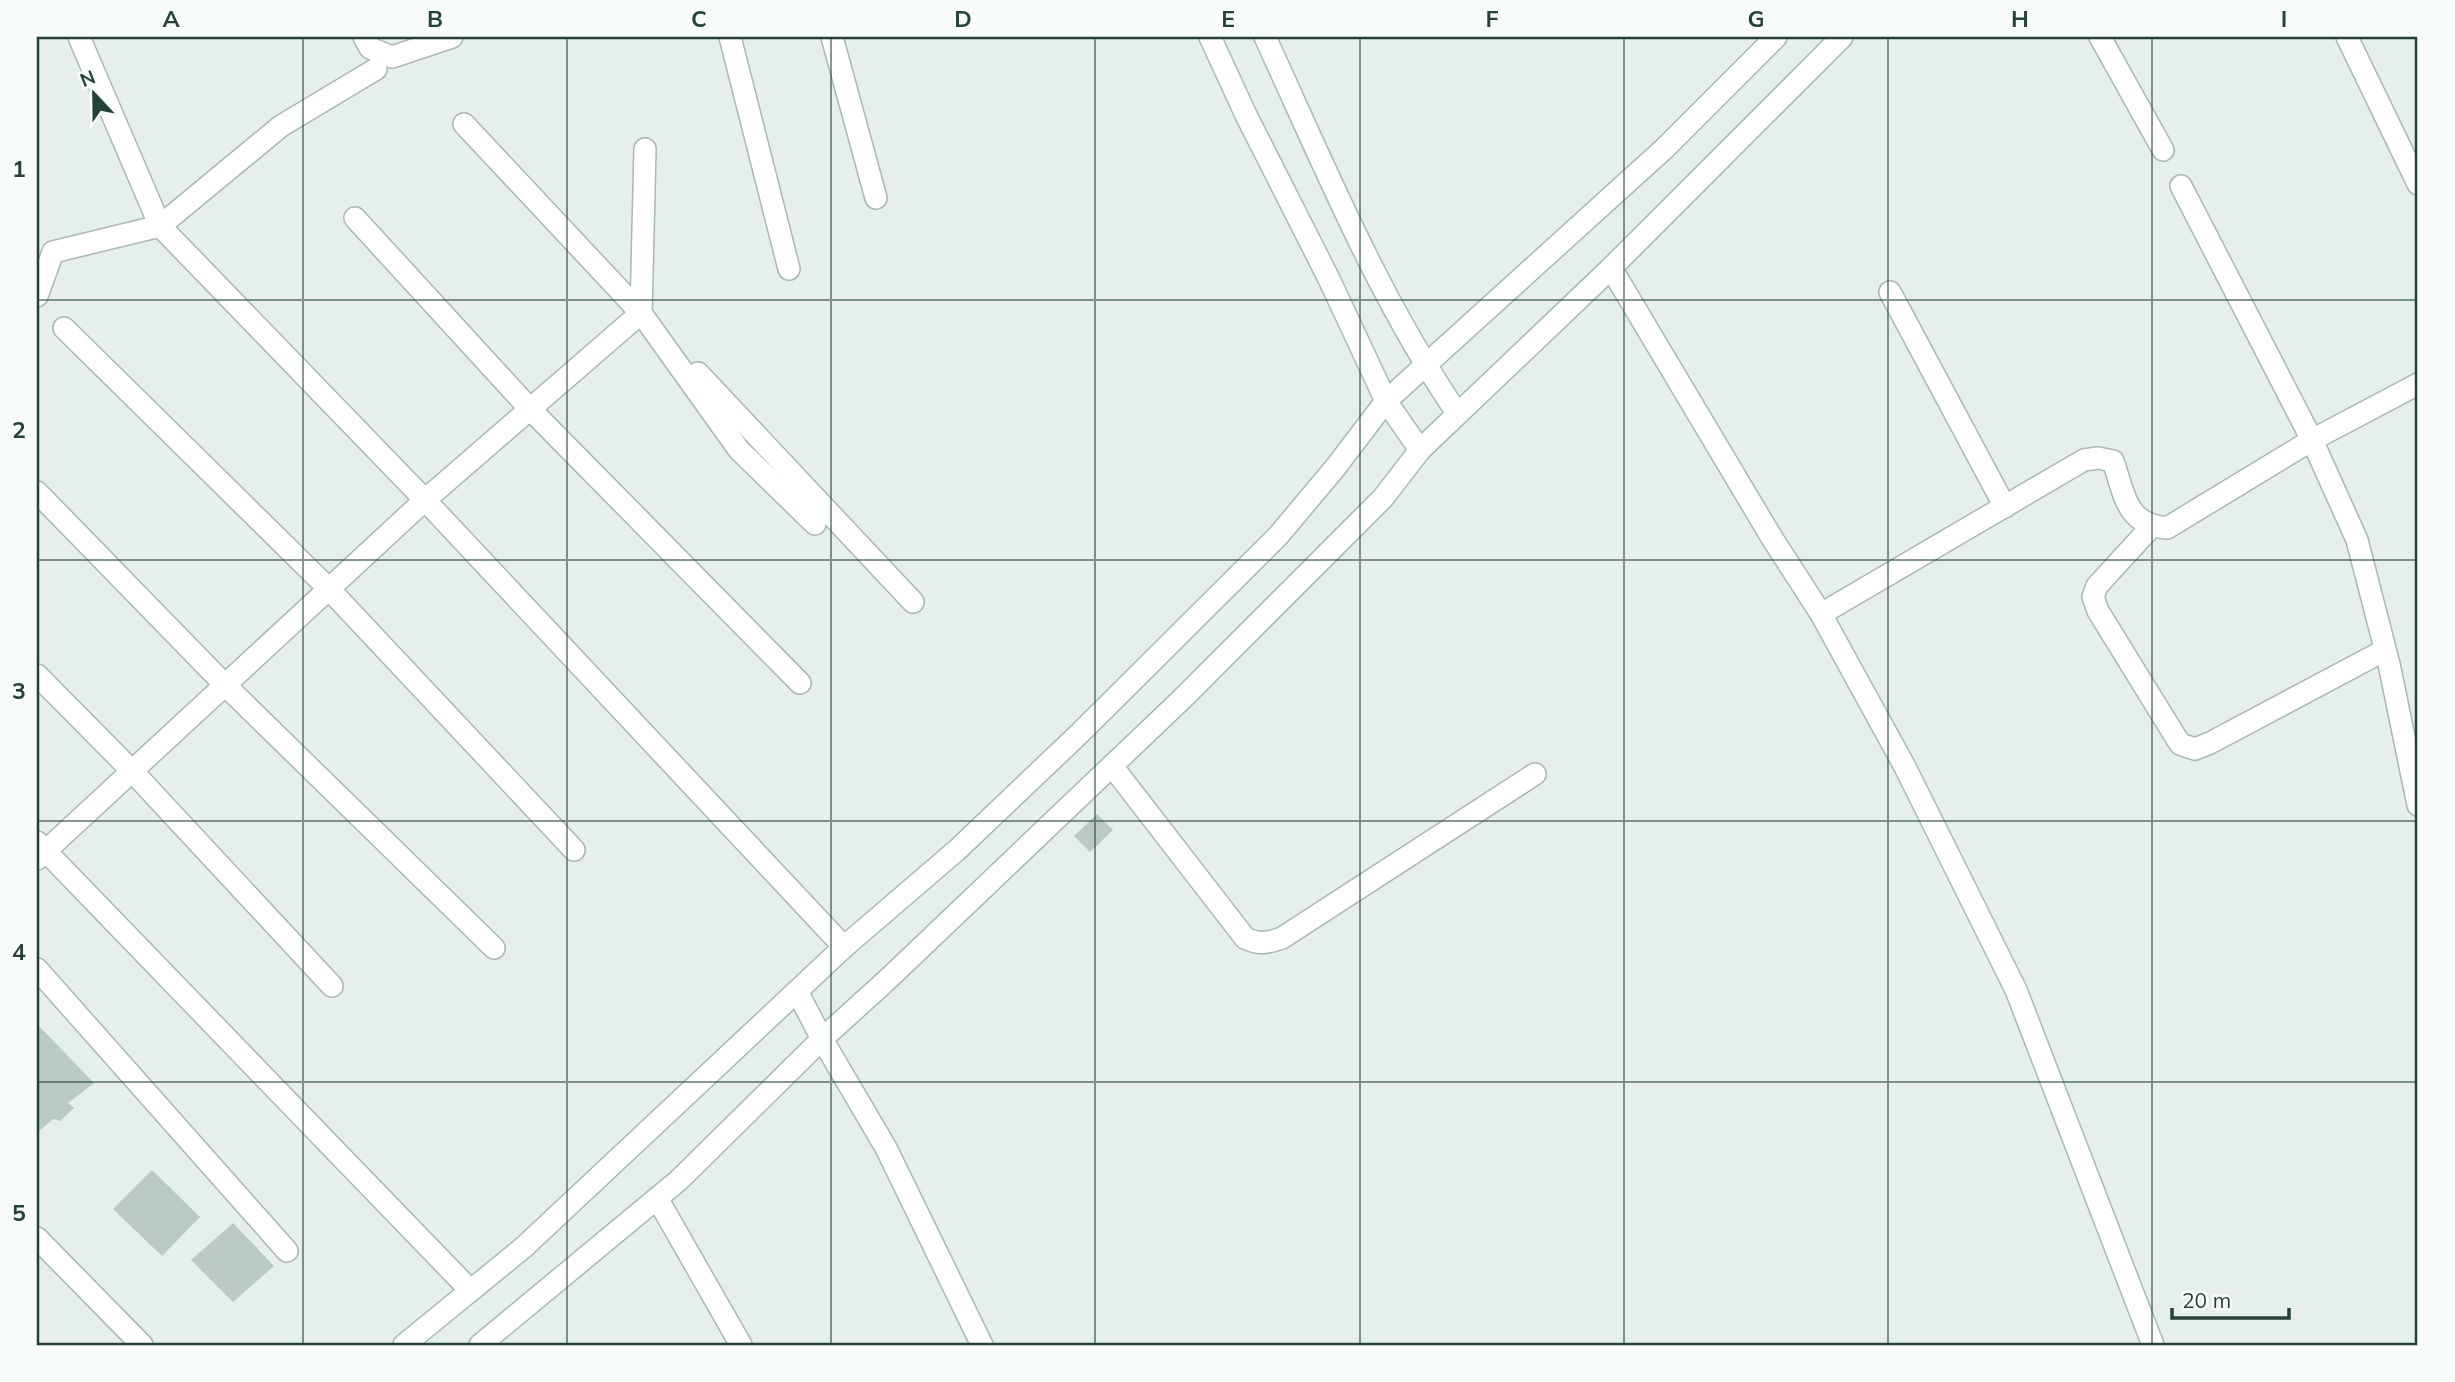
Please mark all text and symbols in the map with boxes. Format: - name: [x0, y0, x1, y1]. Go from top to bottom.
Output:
- text: A: [162, 4, 180, 33]
- text: B: [427, 4, 443, 33]
- text: C: [691, 4, 707, 33]
- text: D: [954, 4, 972, 33]
- text: E: [1221, 4, 1235, 33]
- text: F: [1485, 4, 1499, 33]
- text: G: [1747, 4, 1765, 33]
- text: H: [2011, 4, 2029, 33]
- text: I: [2281, 4, 2287, 33]
- north arrow: [60, 60, 130, 130]
- text: N: [76, 64, 99, 92]
- text: 1: [12, 154, 26, 183]
- text: 2: [12, 415, 26, 444]
- text: 3: [12, 676, 26, 705]
- text: 4: [12, 937, 26, 966]
- text: 5: [12, 1198, 26, 1227]
- scale bar: [2172, 1277, 2289, 1321]
- text: 20 m: [2182, 1287, 2231, 1313]

